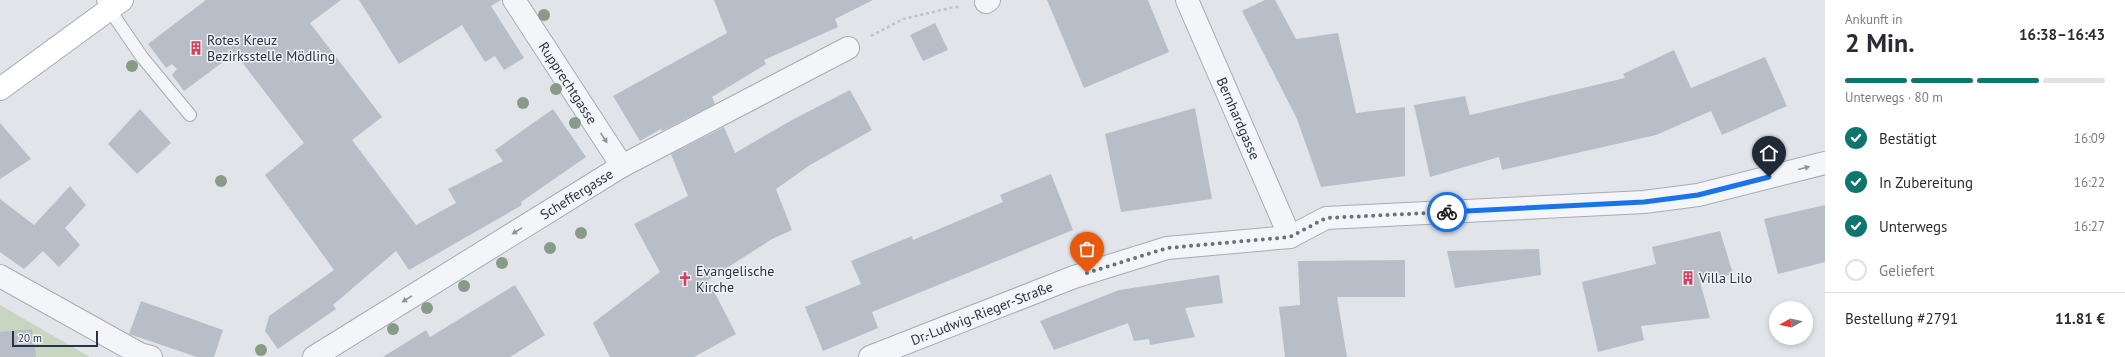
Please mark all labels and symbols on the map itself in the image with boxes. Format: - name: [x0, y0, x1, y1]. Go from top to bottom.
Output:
- place label: Rotes Kreuz Bezirksstelle Mödling: [207, 31, 335, 65]
- street label: Rupprechtgasse: [535, 38, 601, 128]
- building icon: Rotes Kreuz Bezirksstelle Mödling: [188, 40, 204, 56]
- street label: Bernhardgasse: [1213, 74, 1264, 162]
- one-way arrow: [600, 133, 608, 143]
- pin: [1752, 136, 1786, 177]
- street label: Scheffergasse: [537, 165, 616, 224]
- one-way arrow: [1798, 165, 1810, 171]
- courier: [1427, 192, 1467, 232]
- one-way arrow: [511, 227, 523, 234]
- pin: [1070, 232, 1104, 273]
- place label: Evangelische Kirche: [696, 262, 774, 296]
- place label: Villa Lilo: [1698, 269, 1752, 287]
- building icon: Villa Lilo: [1680, 270, 1696, 286]
- church icon: Evangelische Kirche: [677, 271, 693, 287]
- street label: Dr.-Ludwig-Rieger-Straße: [908, 277, 1055, 349]
- one-way arrow: [402, 295, 412, 303]
- north arrow: [1769, 301, 1813, 345]
- scale bar: [12, 329, 98, 348]

